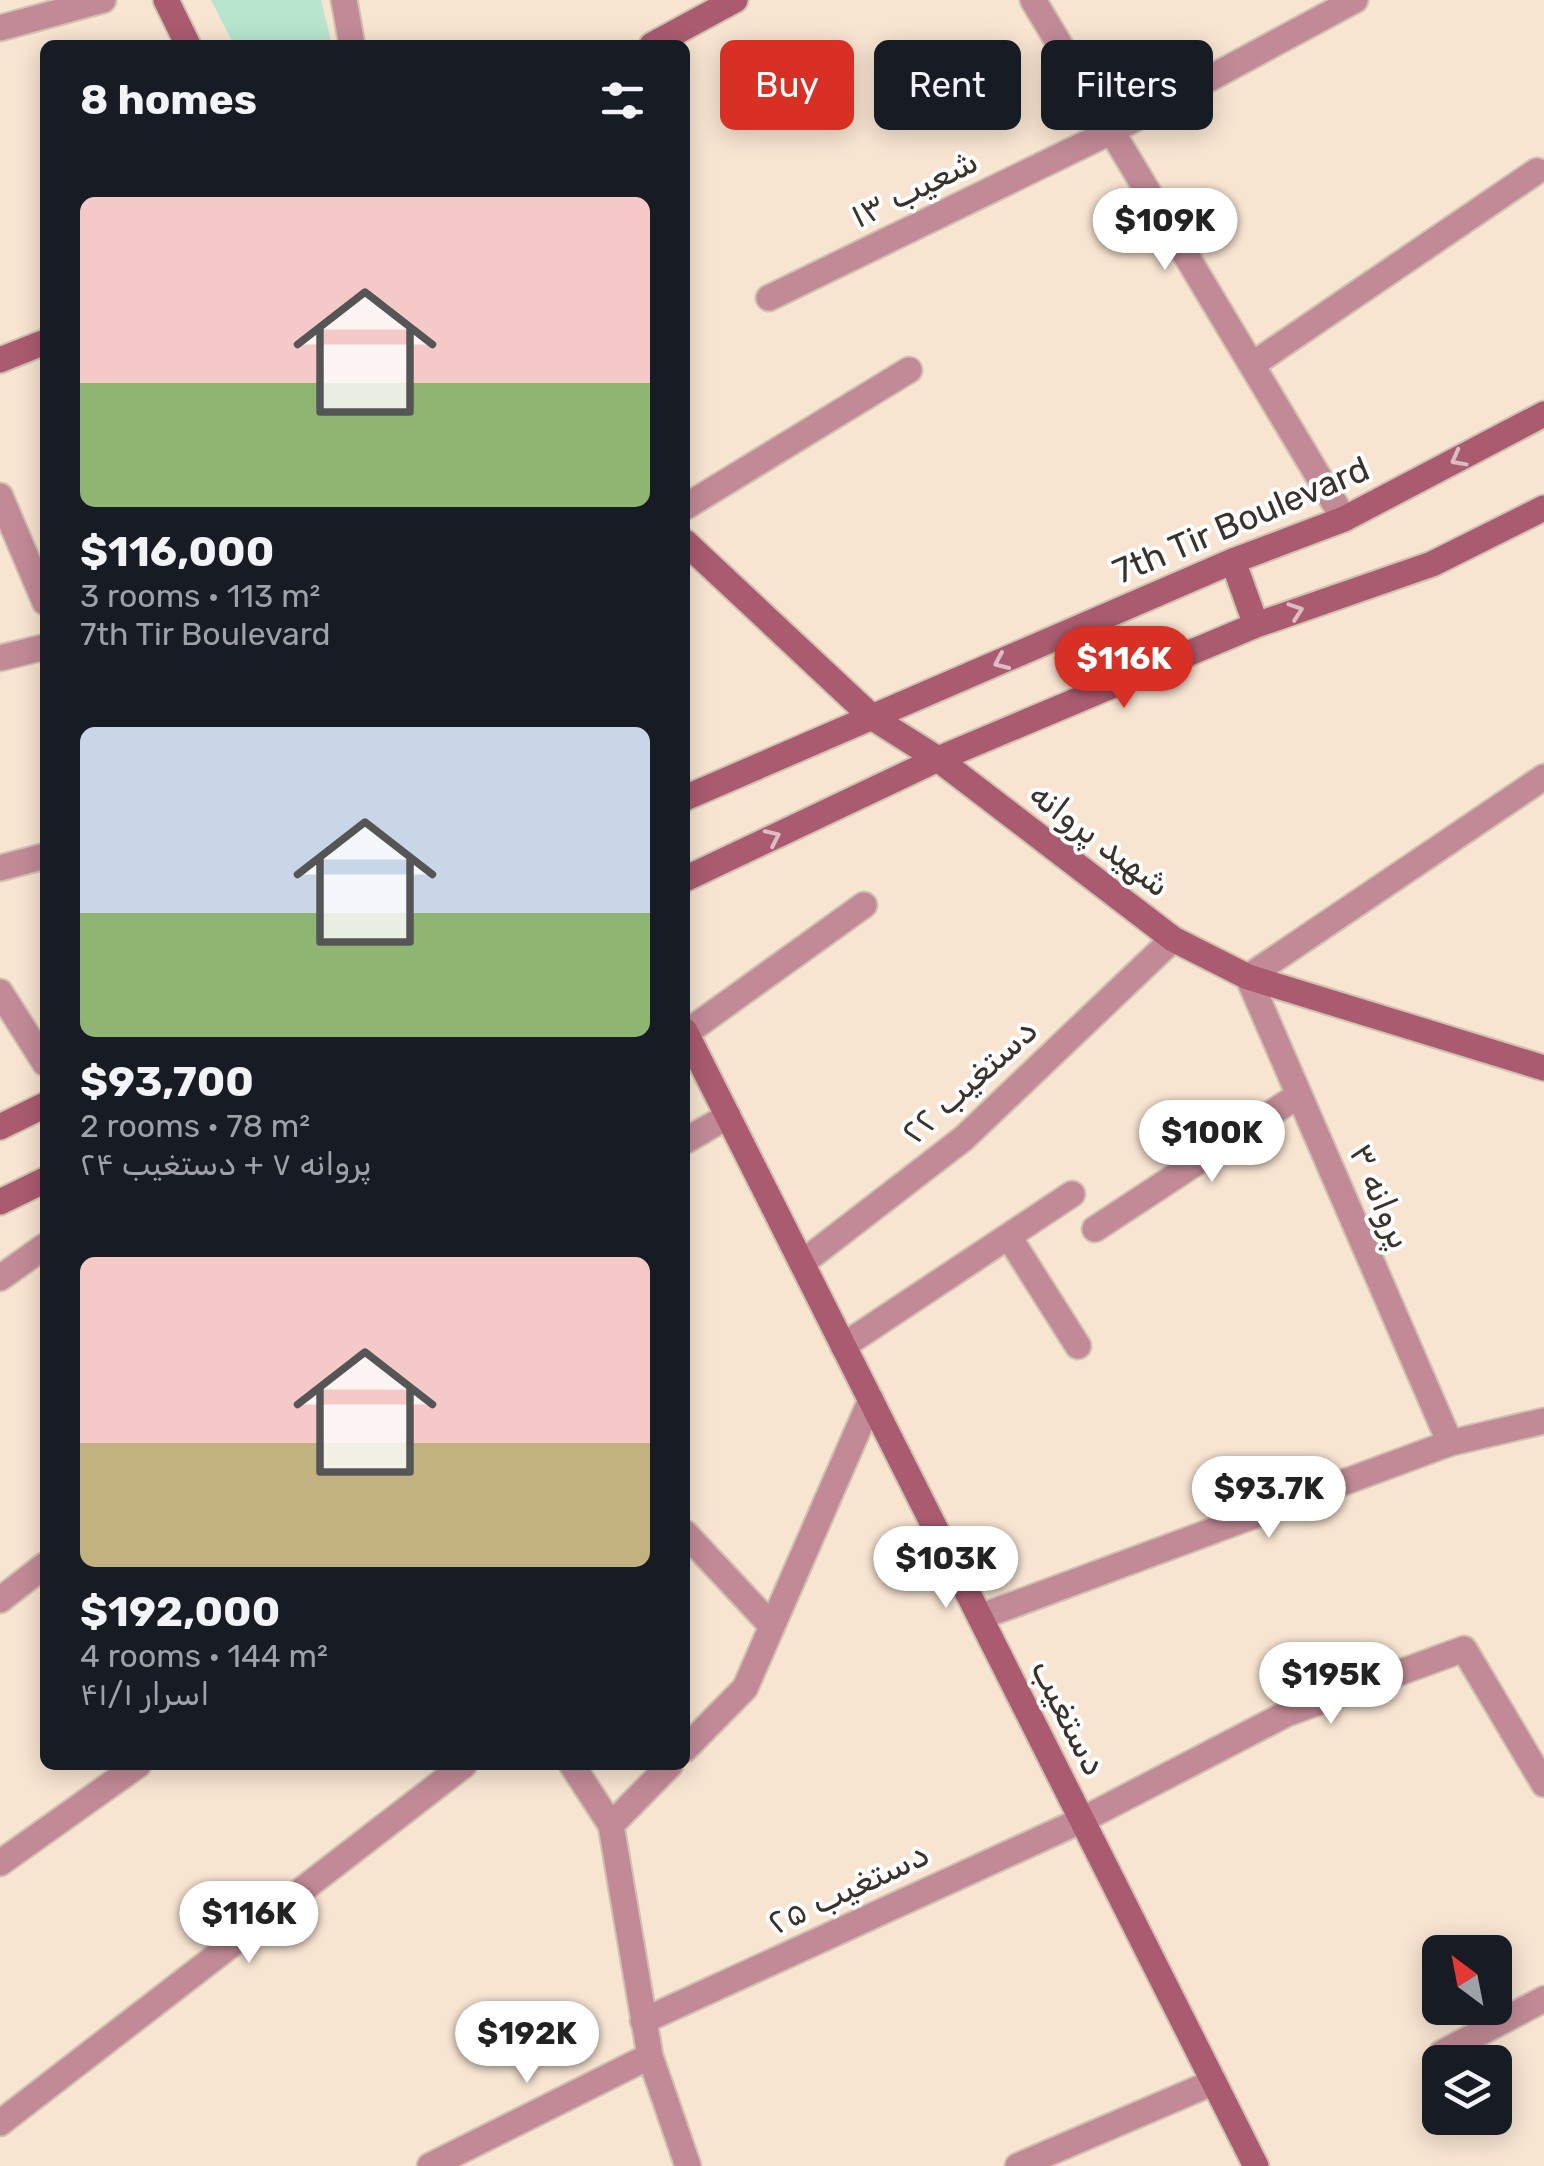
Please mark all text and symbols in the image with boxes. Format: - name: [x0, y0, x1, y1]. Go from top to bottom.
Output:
- chip: Buy: [720, 40, 854, 130]
- chip: Rent: [874, 40, 1021, 130]
- chip: Filters: [1041, 40, 1213, 130]
- icon: filters: [595, 73, 650, 128]
- text: 8 homes: [80, 75, 257, 125]
- street label: شعیب ۱۳: [843, 139, 985, 237]
- pin: $109K: [1095, 188, 1235, 273]
- text: $109K: [1115, 201, 1215, 239]
- icon: home: [275, 262, 455, 442]
- street label: 7th Tir Boulevard: [1107, 447, 1375, 593]
- one-way arrow: [1450, 447, 1468, 466]
- text: $116,000: [80, 527, 274, 577]
- text: 3 rooms · 113 m²: [80, 577, 321, 615]
- one-way arrow: [1287, 602, 1304, 623]
- text: 7th Tir Boulevard: [80, 615, 331, 653]
- pin: $116K: [1054, 626, 1194, 711]
- text: $116K: [1076, 639, 1172, 677]
- one-way arrow: [993, 650, 1011, 670]
- street label: شهید پروانه: [1020, 772, 1179, 907]
- icon: home: [275, 792, 455, 972]
- one-way arrow: [763, 830, 781, 850]
- street label: دستغیب ۲۲: [893, 1009, 1045, 1153]
- text: $93,700: [80, 1057, 254, 1107]
- pin: $100K: [1142, 1100, 1282, 1185]
- text: 2 rooms · 78 m²: [80, 1107, 310, 1145]
- text: $100K: [1161, 1113, 1263, 1151]
- street label: پروانه ۳: [1338, 1137, 1422, 1256]
- text: پروانه ۷ + دستغیب ۲۴: [80, 1145, 372, 1183]
- icon: home: [275, 1322, 455, 1502]
- pin: $93.7K: [1188, 1456, 1350, 1541]
- text: $93.7K: [1214, 1469, 1324, 1507]
- pin: $103K: [876, 1526, 1016, 1611]
- text: $103K: [895, 1539, 997, 1577]
- text: $192,000: [80, 1587, 280, 1637]
- text: 4 rooms · 144 m²: [80, 1637, 328, 1675]
- pin: $195K: [1261, 1642, 1401, 1727]
- street label: دستغیب: [1022, 1652, 1116, 1782]
- text: $195K: [1281, 1655, 1381, 1693]
- text: اسرار ۴۱/۱: [80, 1675, 209, 1713]
- street label: دستغیب ۲۵: [761, 1832, 935, 1944]
- pin: $116K: [179, 1881, 319, 1966]
- text: $116K: [201, 1894, 297, 1932]
- north arrow: [1422, 1935, 1512, 2025]
- map controls: [1422, 1935, 1512, 2135]
- pin: $192K: [457, 2001, 597, 2086]
- text: $192K: [477, 2014, 577, 2052]
- button: layers: [1422, 2045, 1512, 2135]

